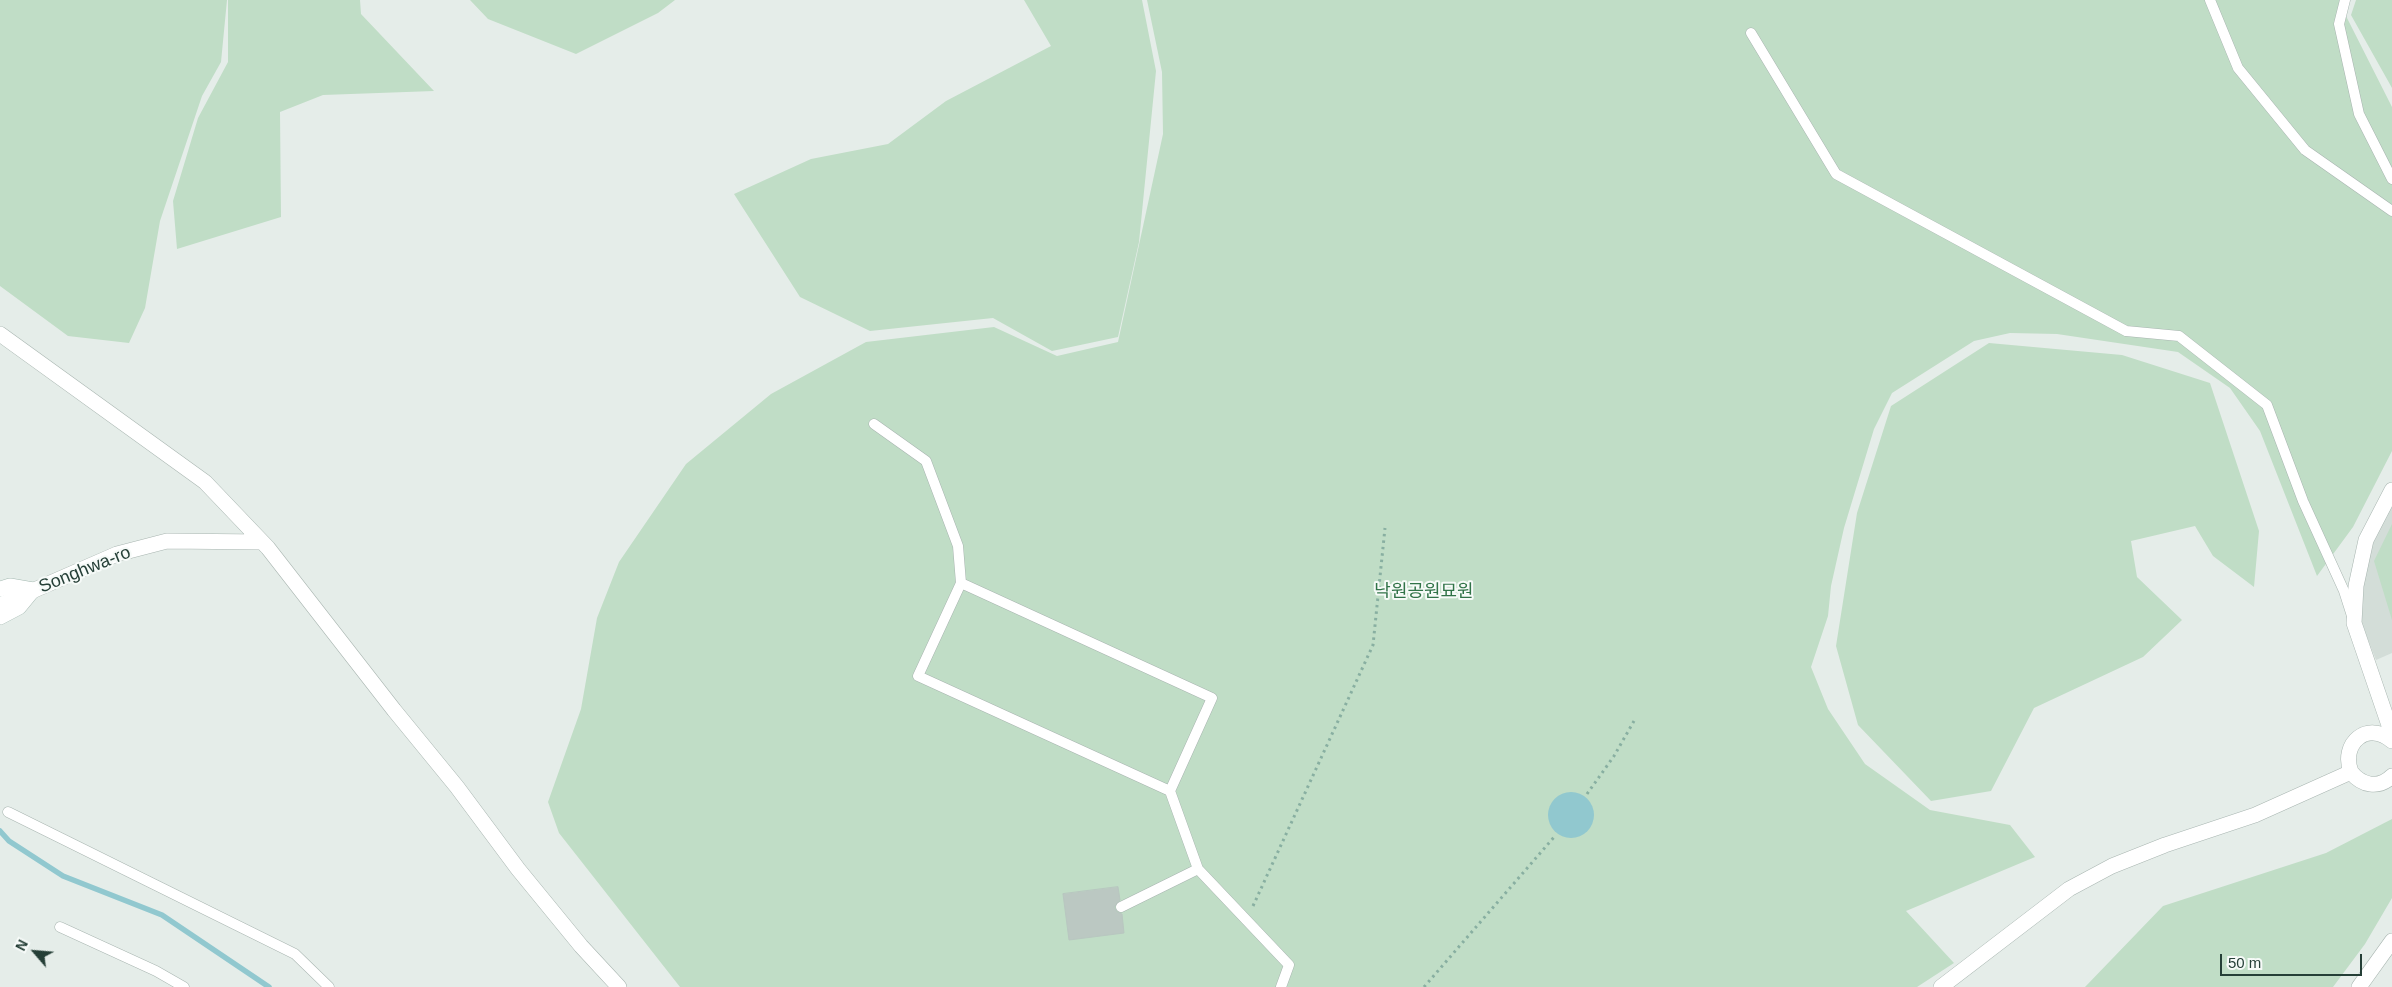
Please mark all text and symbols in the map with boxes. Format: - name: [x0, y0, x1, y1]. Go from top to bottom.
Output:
- street label: Songhwa-ro: [36, 542, 134, 598]
- park label: 낙원공원묘원: [1374, 581, 1474, 603]
- north arrow: [10, 927, 60, 977]
- text: N: [12, 937, 31, 953]
- scale bar: [2222, 944, 2364, 976]
- text: 50 m: [2228, 954, 2261, 971]

